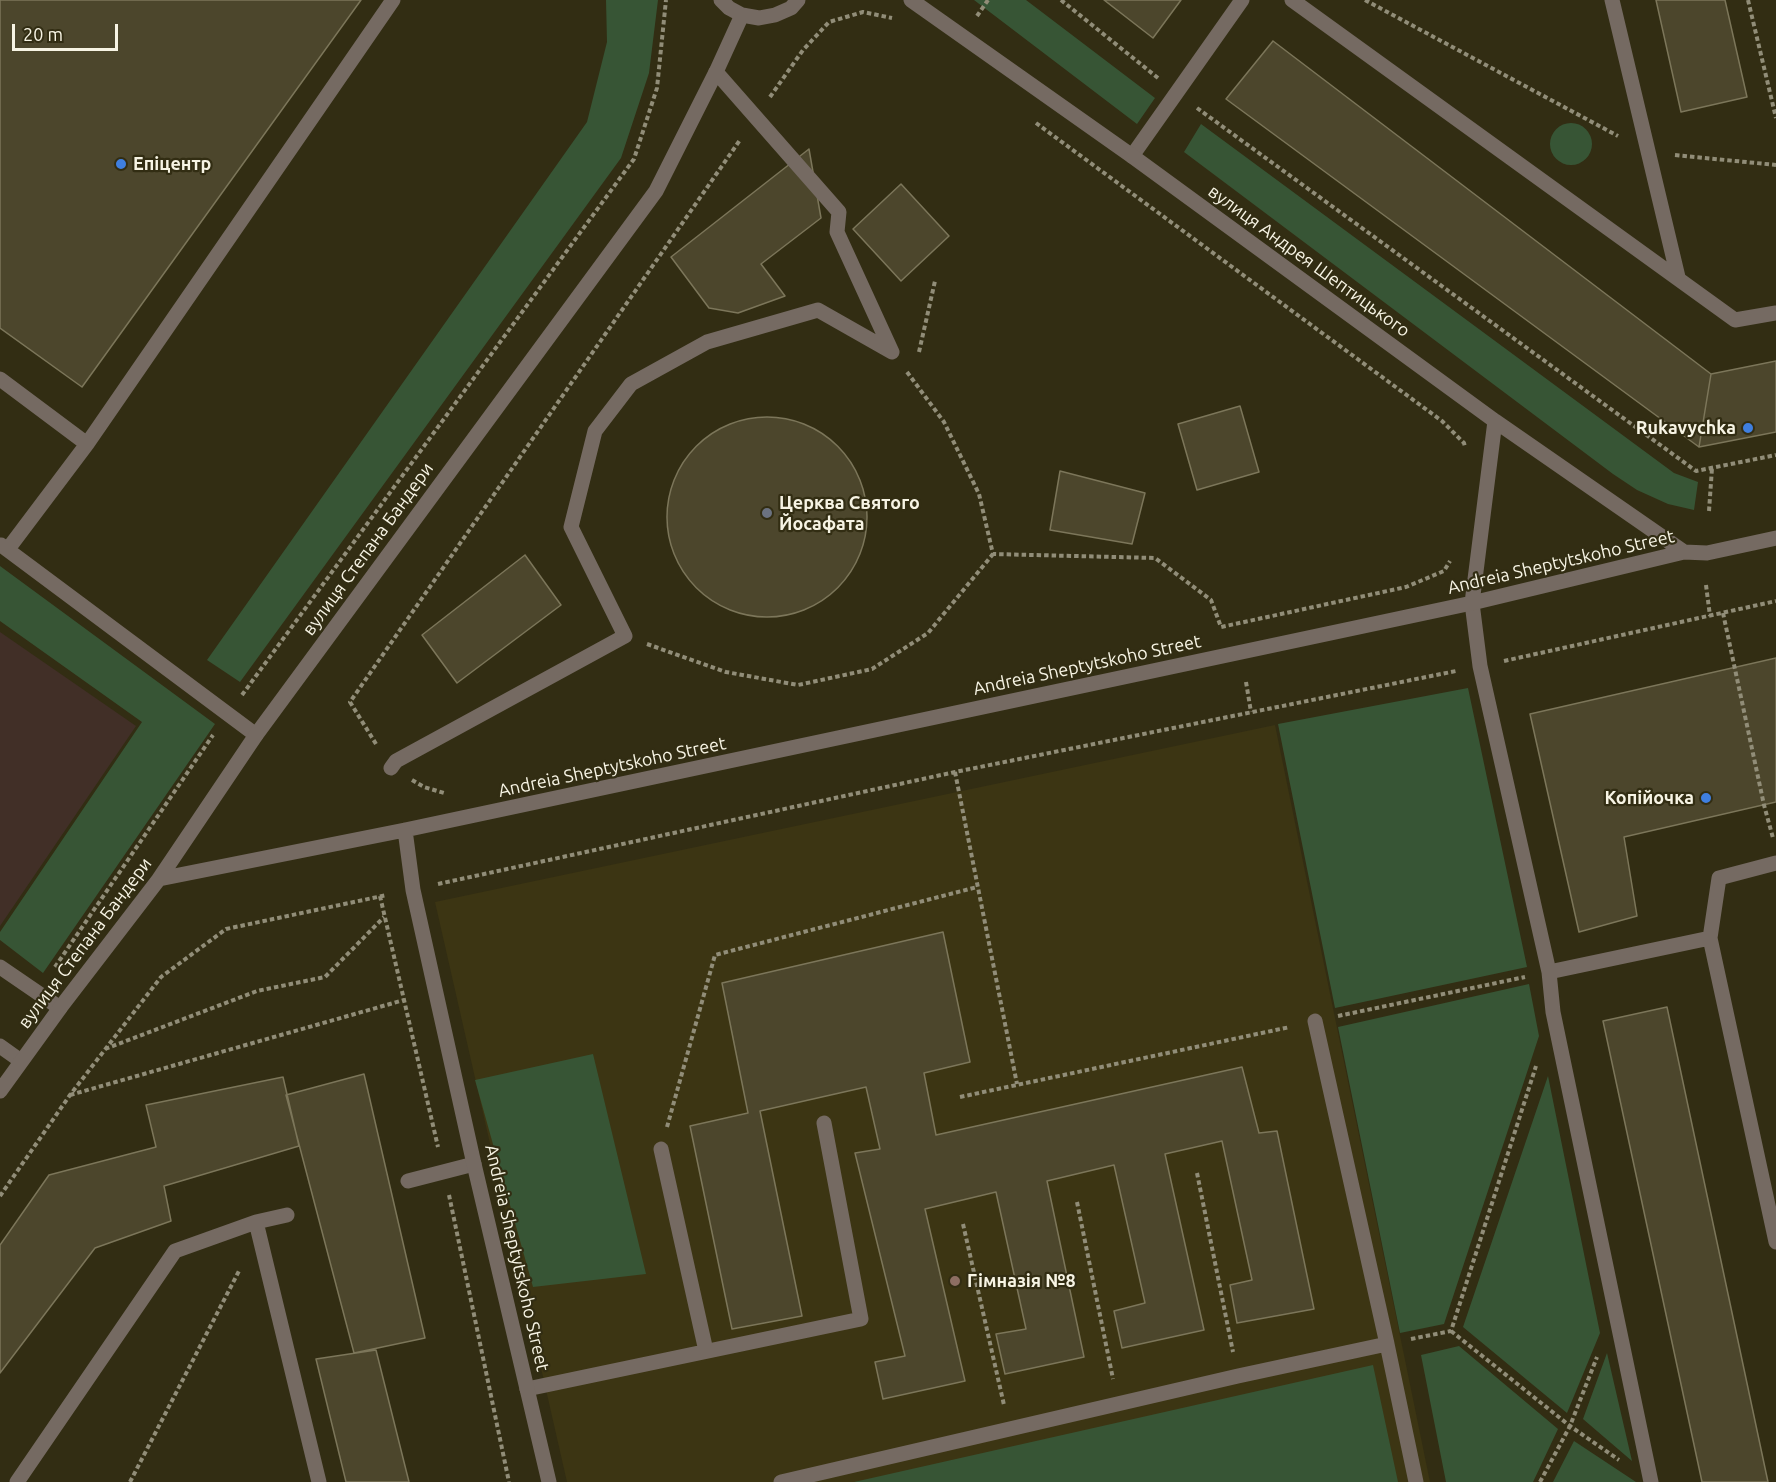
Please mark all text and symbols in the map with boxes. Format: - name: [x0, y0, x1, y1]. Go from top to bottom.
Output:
- scale bar: [15, 12, 122, 50]
- text: 20 m: [23, 24, 63, 44]
- place label: Епіцентр: [133, 153, 211, 175]
- marker: Епіцентр: [114, 157, 128, 171]
- street label: вулиця Андрея Шептицького: [1204, 180, 1414, 342]
- place label: Rukavychka: [1636, 417, 1736, 439]
- marker: Rukavychka: [1741, 421, 1755, 435]
- street label: вулиця Степана Бандери: [298, 458, 438, 640]
- place label: Церква Святого Йосафата: [779, 492, 920, 534]
- marker: Церква Святого Йосафата: [760, 506, 774, 520]
- street label: Andreia Sheptytskoho Street: [1445, 525, 1677, 599]
- street label: Andreia Sheptytskoho Street: [971, 630, 1203, 700]
- street label: Andreia Sheptytskoho Street: [496, 732, 728, 802]
- place label: Копійочка: [1604, 787, 1694, 809]
- marker: Копійочка: [1699, 791, 1713, 805]
- street label: вулиця Степана Бандери: [14, 853, 156, 1033]
- street label: Andreia Sheptytskoho Street: [480, 1142, 554, 1374]
- place label: Гімназія №8: [967, 1270, 1076, 1292]
- marker: Гімназія №8: [948, 1274, 962, 1288]

